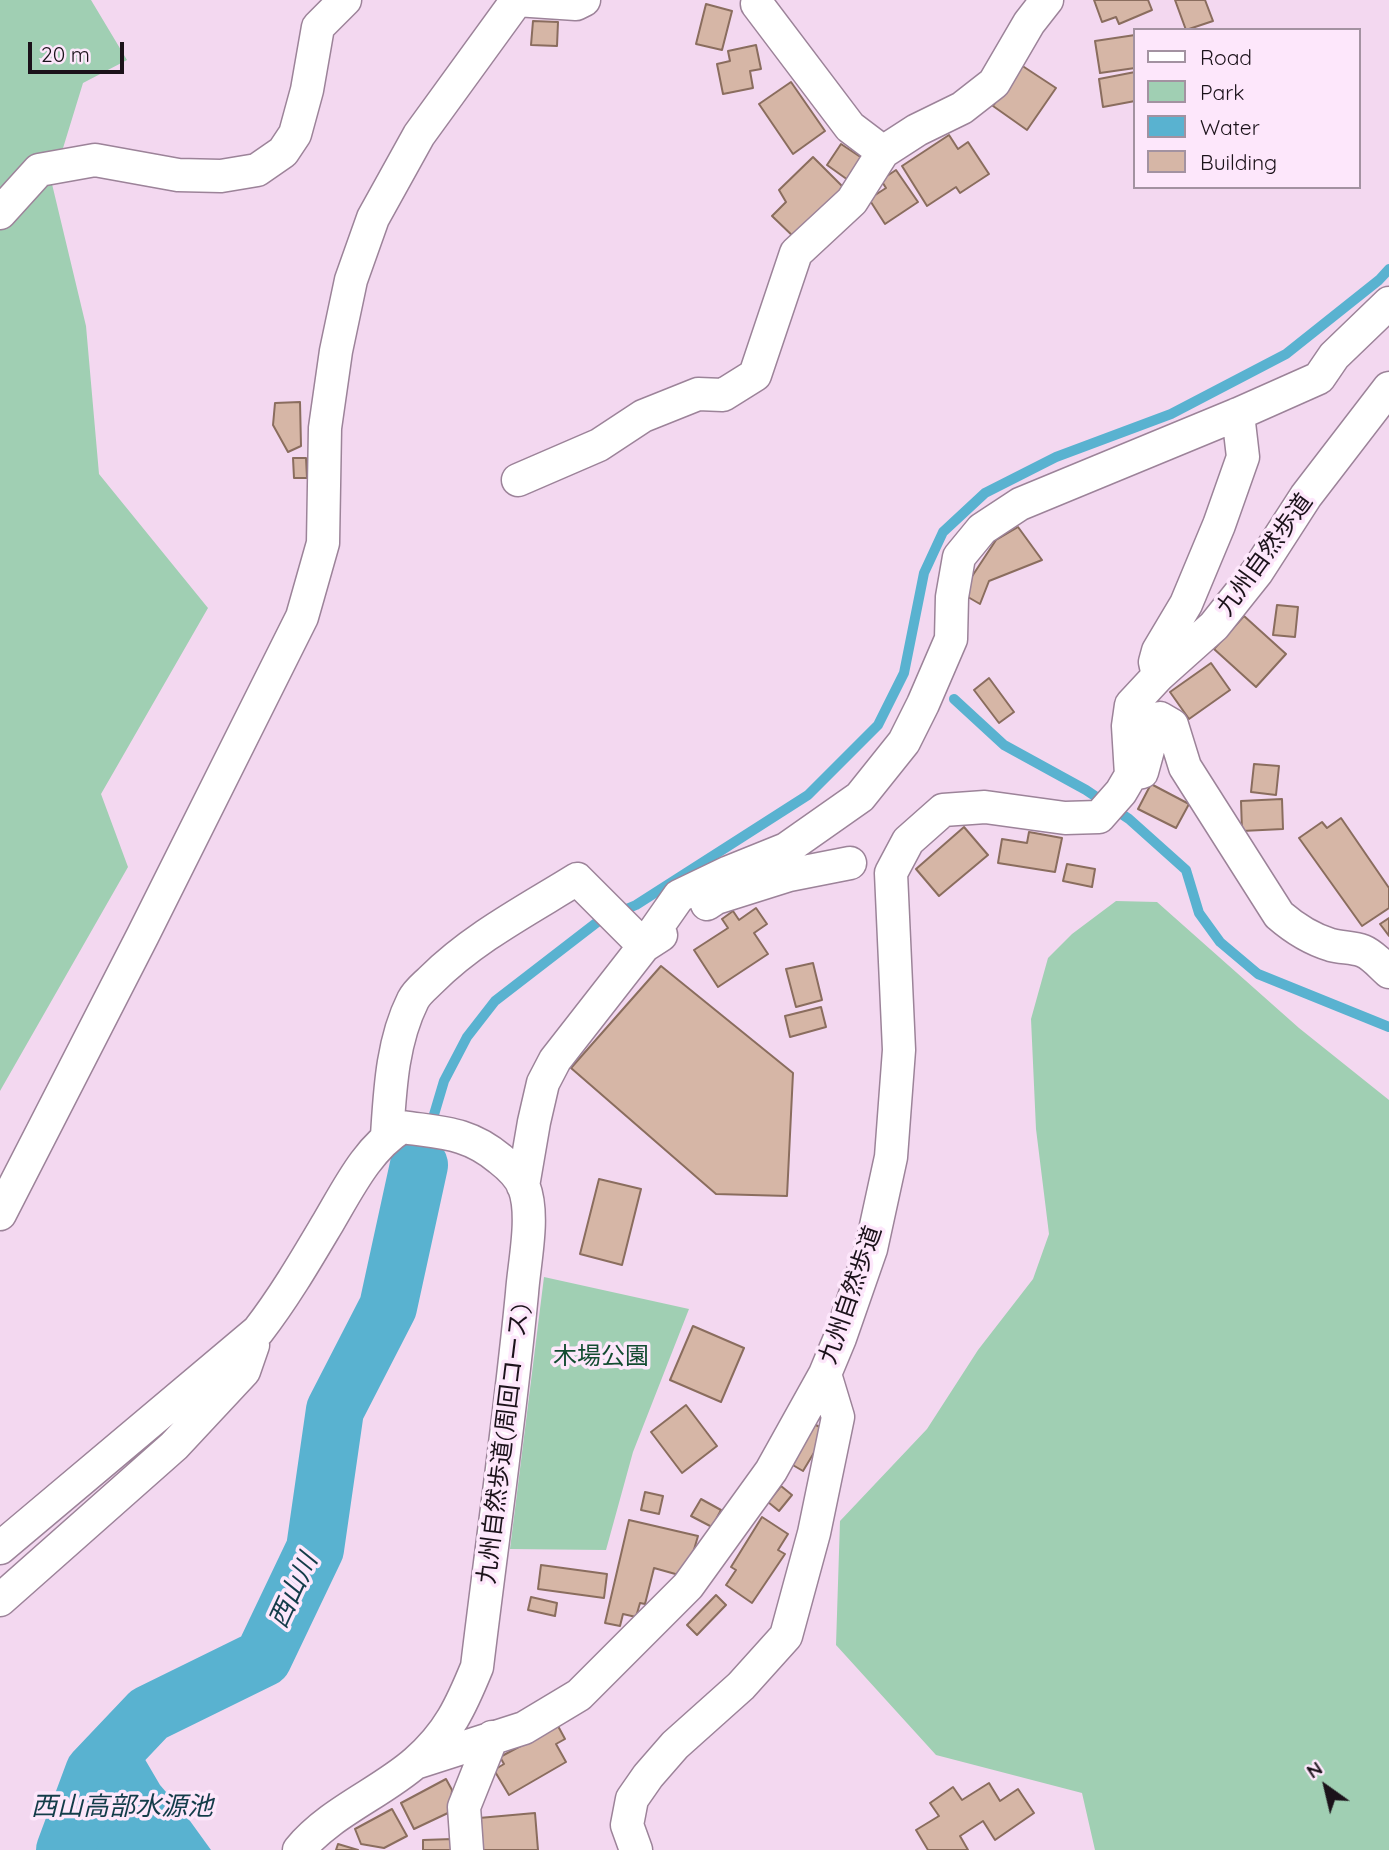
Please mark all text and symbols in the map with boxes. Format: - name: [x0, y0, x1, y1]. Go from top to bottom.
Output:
- scale bar: [32, 28, 128, 72]
- legend: [1134, 28, 1361, 189]
- text: 20 m: [41, 41, 90, 67]
- text: Road: [1200, 44, 1252, 70]
- text: Park: [1200, 79, 1244, 105]
- text: Water: [1200, 114, 1260, 140]
- text: Building: [1200, 149, 1277, 175]
- street label: 九州自然歩道: [1211, 488, 1319, 622]
- street label: 九州自然歩道: [814, 1222, 888, 1368]
- street label: 九州自然歩道(周回コース): [473, 1302, 535, 1586]
- park label: 木場公園: [553, 1343, 649, 1371]
- water label: 西山川: [263, 1549, 325, 1633]
- north arrow: [1291, 1752, 1361, 1822]
- text: N: [1302, 1756, 1327, 1783]
- water label: 西山高部水源池: [31, 1791, 213, 1823]

